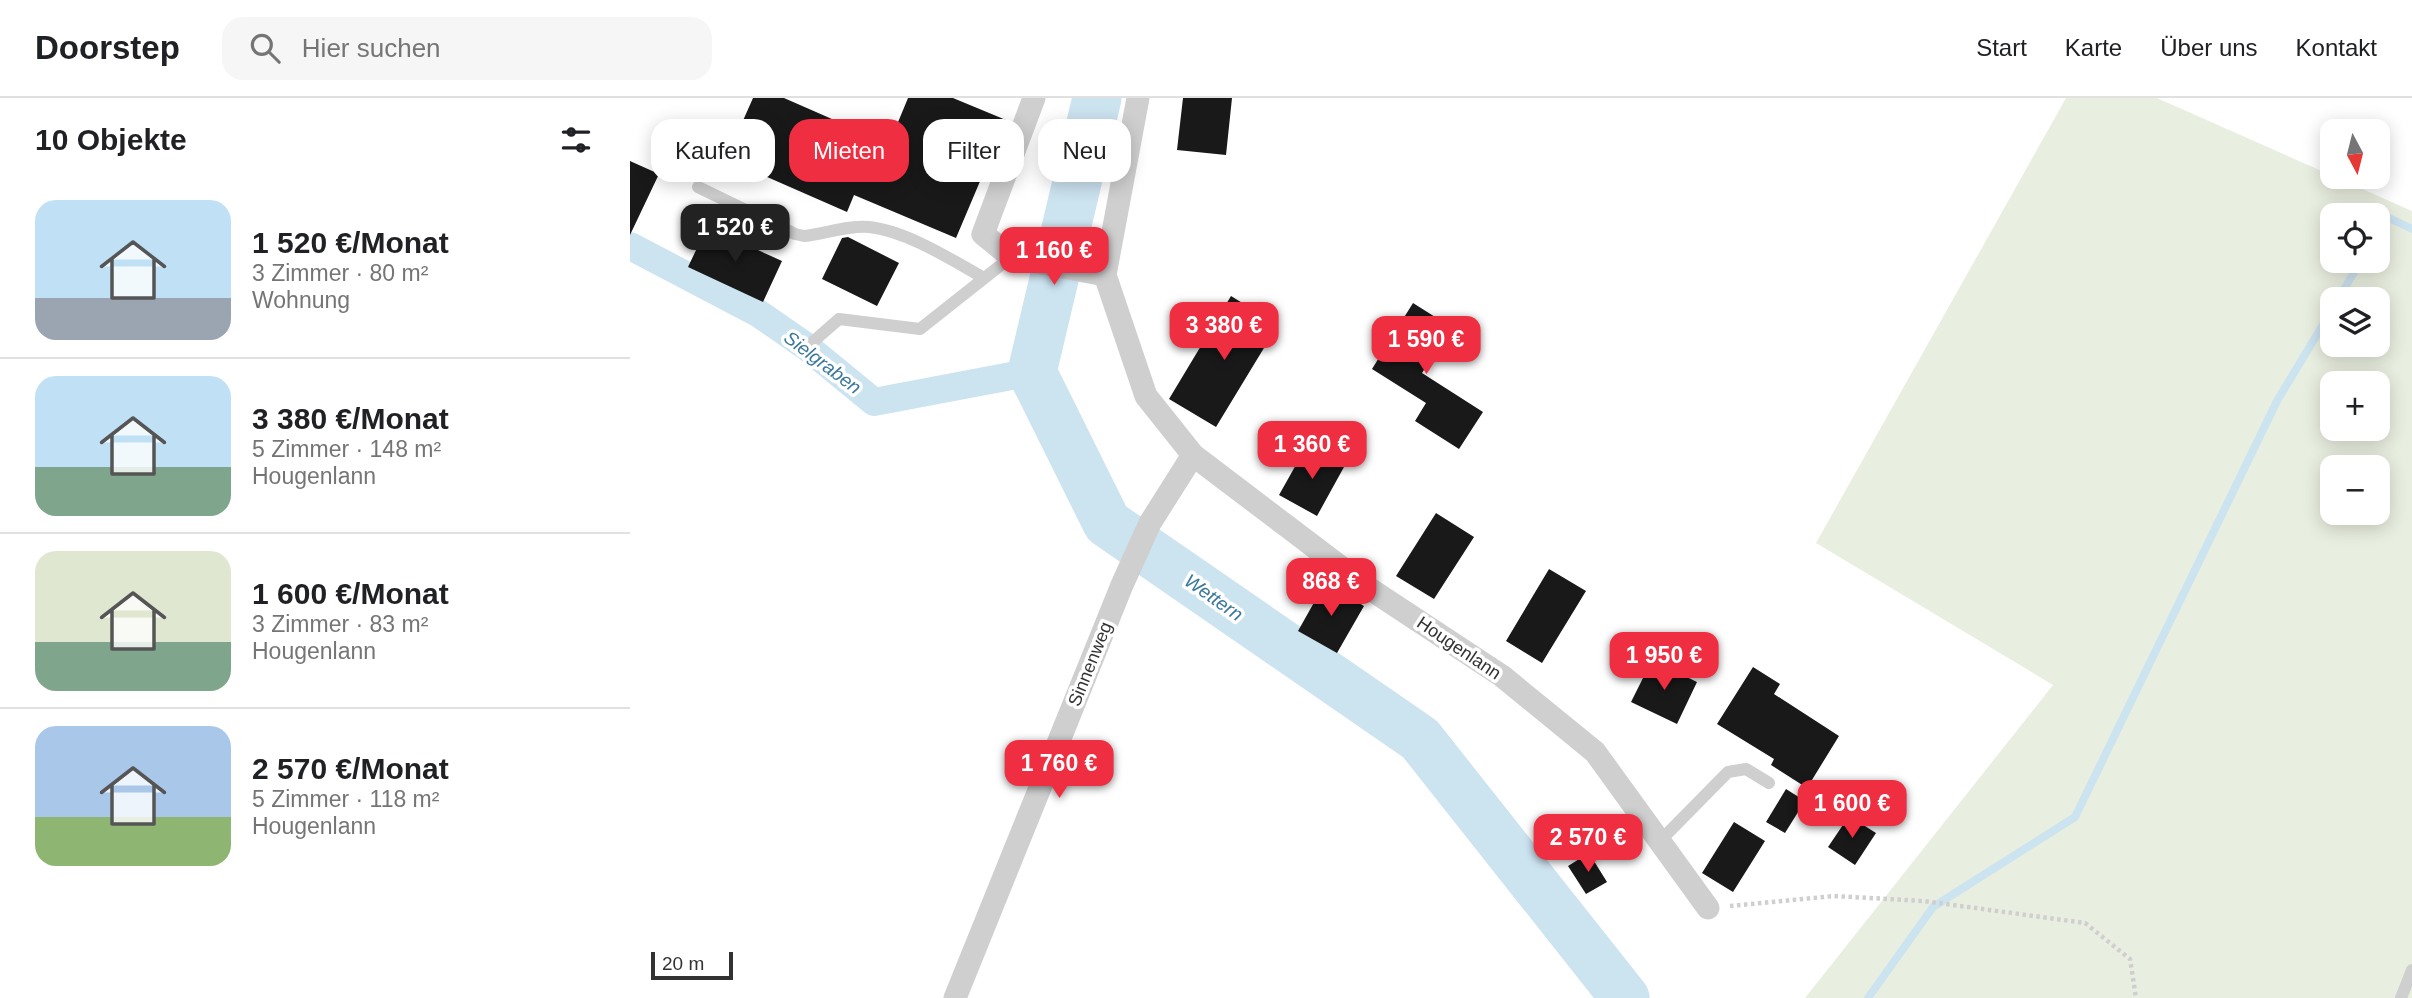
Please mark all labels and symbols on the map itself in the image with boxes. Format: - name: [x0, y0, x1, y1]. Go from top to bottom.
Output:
- north arrow: [2320, 119, 2390, 189]
- pin: 1 520 €: [670, 204, 800, 264]
- pin: 1 160 €: [989, 228, 1119, 287]
- pin: 3 380 €: [1159, 302, 1289, 362]
- pin: 1 590 €: [1361, 316, 1491, 376]
- water label: Sielgraben: [780, 327, 865, 398]
- pin: 1 360 €: [1247, 422, 1377, 481]
- pin: 868 €: [1282, 559, 1380, 618]
- water label: Wettern: [1181, 570, 1247, 625]
- street label: Hougenlann: [1413, 613, 1505, 683]
- street label: Sinnenweg: [1064, 619, 1116, 709]
- pin: 1 950 €: [1599, 632, 1729, 692]
- pin: 1 760 €: [994, 740, 1124, 800]
- pin: 1 600 €: [1787, 780, 1917, 840]
- pin: 2 570 €: [1523, 814, 1653, 874]
- scale bar: [651, 949, 733, 981]

